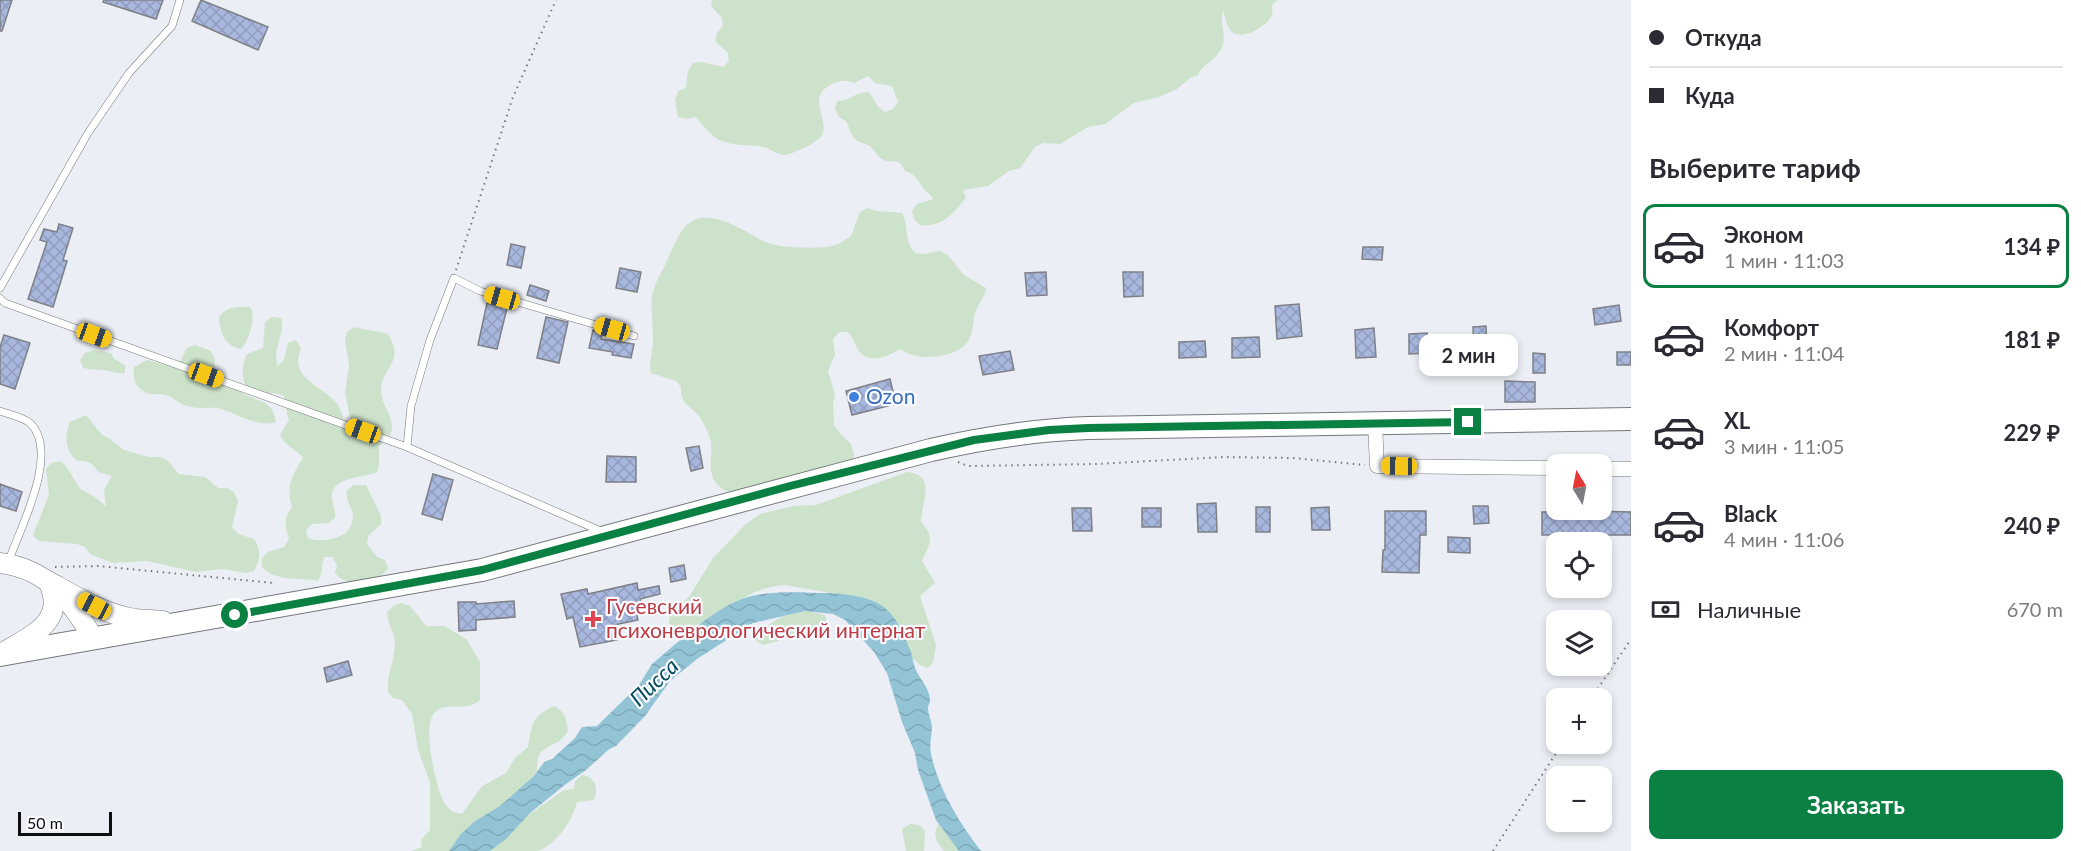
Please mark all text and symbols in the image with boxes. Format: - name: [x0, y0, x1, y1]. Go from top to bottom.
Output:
- text: Откуда: [1685, 24, 1762, 51]
- text: Куда: [1685, 82, 1735, 109]
- text: Выберите тариф: [1649, 151, 1861, 184]
- icon: car: [1652, 219, 1706, 273]
- text: Эконом: [1724, 221, 1804, 248]
- text: 134 ₽: [2004, 233, 2060, 260]
- text: 1 мин · 11:03: [1724, 248, 1844, 272]
- car: [482, 284, 522, 312]
- icon: car: [1652, 312, 1706, 366]
- text: Комфорт: [1724, 314, 1819, 341]
- car: [592, 315, 632, 343]
- car: [74, 320, 114, 350]
- text: 181 ₽: [2004, 326, 2060, 353]
- callout: 2 мин: [1418, 335, 1518, 377]
- text: 2 мин · 11:04: [1724, 341, 1844, 365]
- text: 2 мин: [1442, 343, 1495, 367]
- car: [186, 360, 226, 390]
- place label: Ozon: [866, 383, 916, 408]
- marker: Ozon: [847, 390, 861, 404]
- icon: car: [1652, 405, 1706, 459]
- text: XL: [1724, 407, 1750, 434]
- route end: [1454, 408, 1481, 435]
- car: [343, 416, 383, 446]
- text: 229 ₽: [2004, 419, 2060, 446]
- text: 3 мин · 11:05: [1724, 434, 1844, 458]
- north arrow: [1546, 454, 1612, 520]
- map controls: [1546, 454, 1612, 832]
- car: [1381, 457, 1417, 475]
- icon: car: [1652, 498, 1706, 552]
- text: Black: [1724, 500, 1777, 527]
- text: 240 ₽: [2004, 512, 2060, 539]
- text: 4 мин · 11:06: [1724, 527, 1844, 551]
- button: locate: [1546, 532, 1612, 598]
- car: [74, 590, 114, 622]
- place label: Гусевский психоневрологический интернат: [606, 593, 926, 642]
- icon: cash: [1649, 593, 1682, 626]
- text: Наличные: [1697, 596, 1801, 623]
- text: 670 m: [2007, 597, 2063, 621]
- route start: [221, 601, 248, 628]
- marker: Гусевский психоневрологический интернат: [584, 610, 602, 628]
- button: layers: [1546, 610, 1612, 676]
- water label: Писса: [624, 652, 684, 711]
- button: +: [1546, 688, 1612, 754]
- button: −: [1546, 766, 1612, 832]
- button: Заказать: [1649, 770, 2063, 839]
- scale bar: [18, 809, 112, 836]
- text: 50 m: [27, 813, 63, 832]

